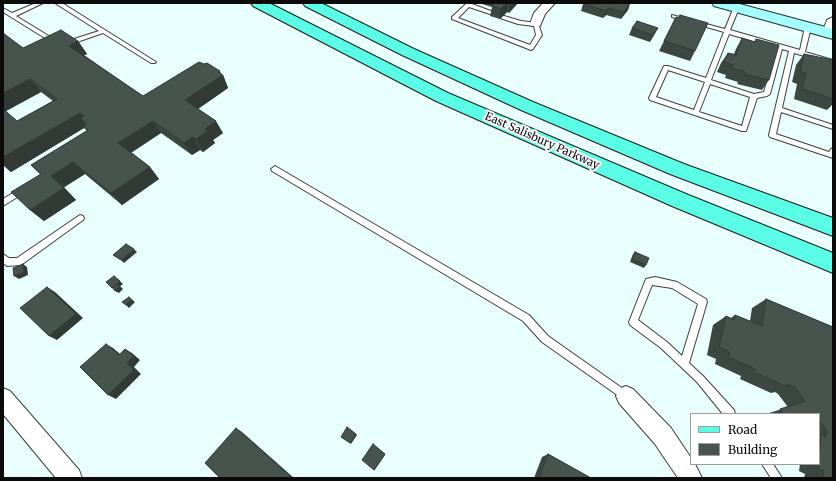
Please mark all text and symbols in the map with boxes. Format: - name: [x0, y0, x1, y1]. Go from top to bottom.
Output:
- street label: East Salisbury Parkway: [483, 110, 601, 172]
- legend: [690, 413, 820, 465]
- text: Road: [728, 422, 757, 437]
- text: Building: [728, 442, 777, 457]

